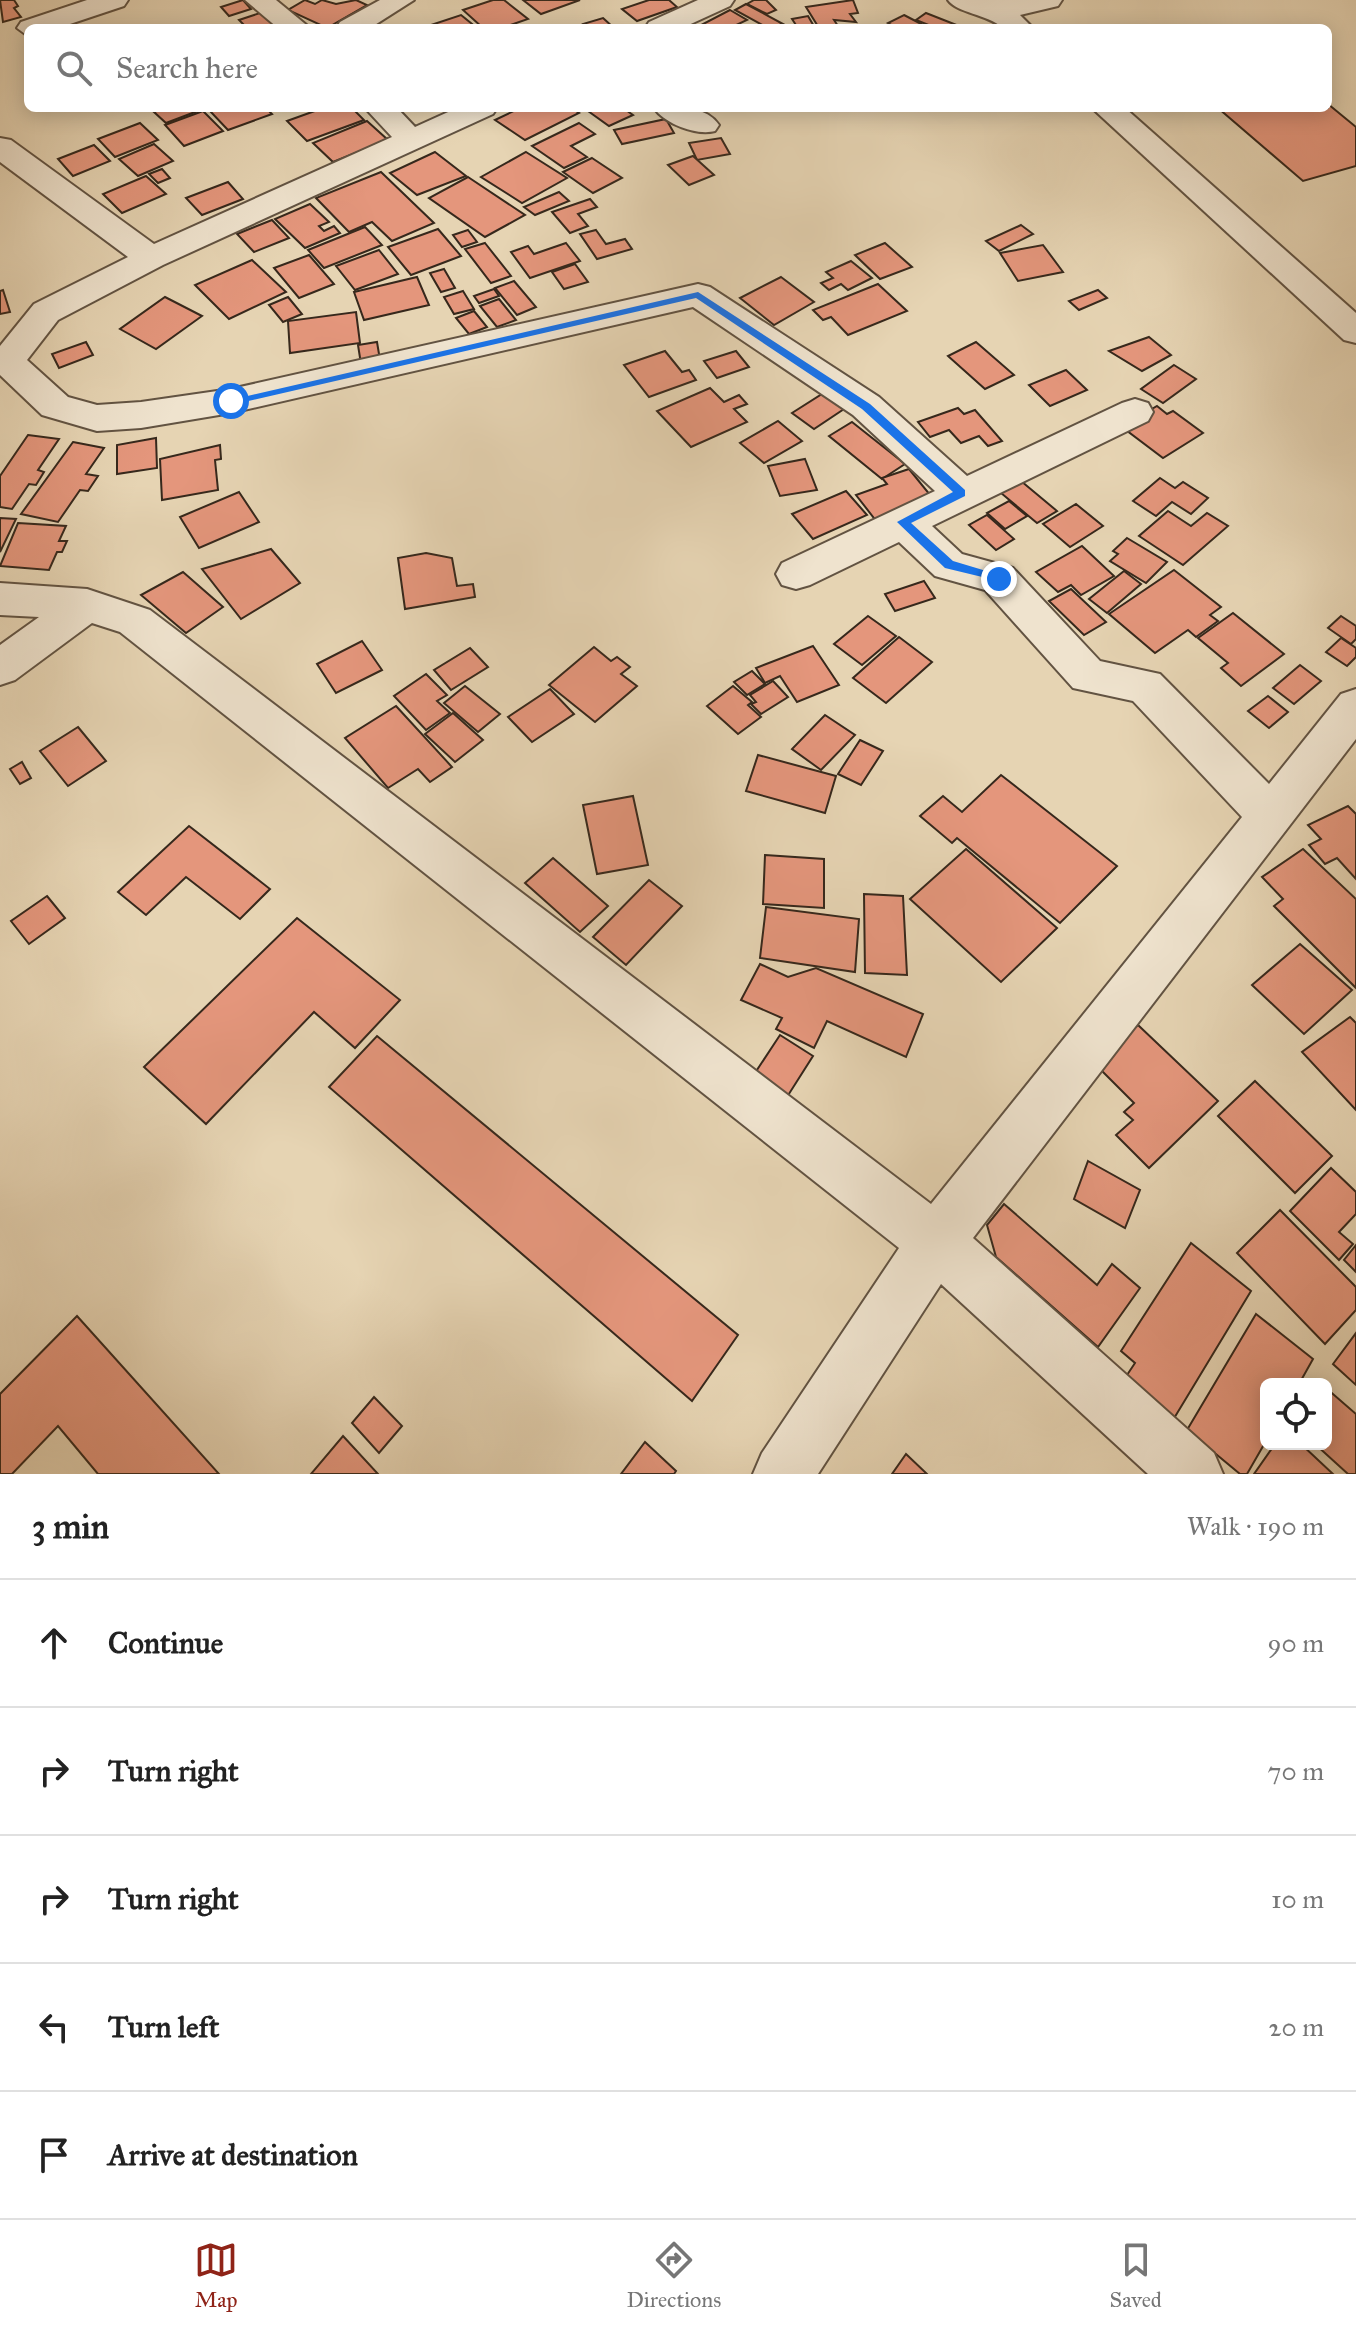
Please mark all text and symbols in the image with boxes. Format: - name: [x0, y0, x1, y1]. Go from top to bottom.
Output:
- search box: [24, 24, 1332, 112]
- icon: search: [52, 46, 96, 90]
- text: Search here: [116, 50, 258, 86]
- route start: [213, 383, 249, 419]
- route end: [981, 561, 1017, 597]
- map controls: [1260, 1378, 1332, 1450]
- button: locate: [1260, 1378, 1332, 1450]
- text: 3 min: [32, 1506, 109, 1547]
- text: Walk · 190 m: [1187, 1510, 1324, 1542]
- icon: ahead: [32, 1621, 76, 1665]
- text: Continue: [108, 1625, 223, 1661]
- text: 90 m: [1267, 1627, 1324, 1659]
- icon: right: [32, 1749, 76, 1793]
- text: Turn right: [108, 1753, 239, 1789]
- text: 70 m: [1268, 1755, 1324, 1787]
- icon: right: [32, 1877, 76, 1921]
- text: Turn right: [108, 1881, 239, 1917]
- text: 10 m: [1271, 1883, 1324, 1915]
- icon: left: [32, 2005, 76, 2049]
- text: Turn left: [108, 2009, 219, 2045]
- text: 20 m: [1269, 2011, 1324, 2043]
- icon: arrive: [32, 2133, 76, 2177]
- text: Arrive at destination: [108, 2137, 358, 2173]
- tab: Map: [194, 2238, 238, 2313]
- tab: Directions: [626, 2238, 721, 2313]
- tab: Saved: [1110, 2238, 1162, 2313]

